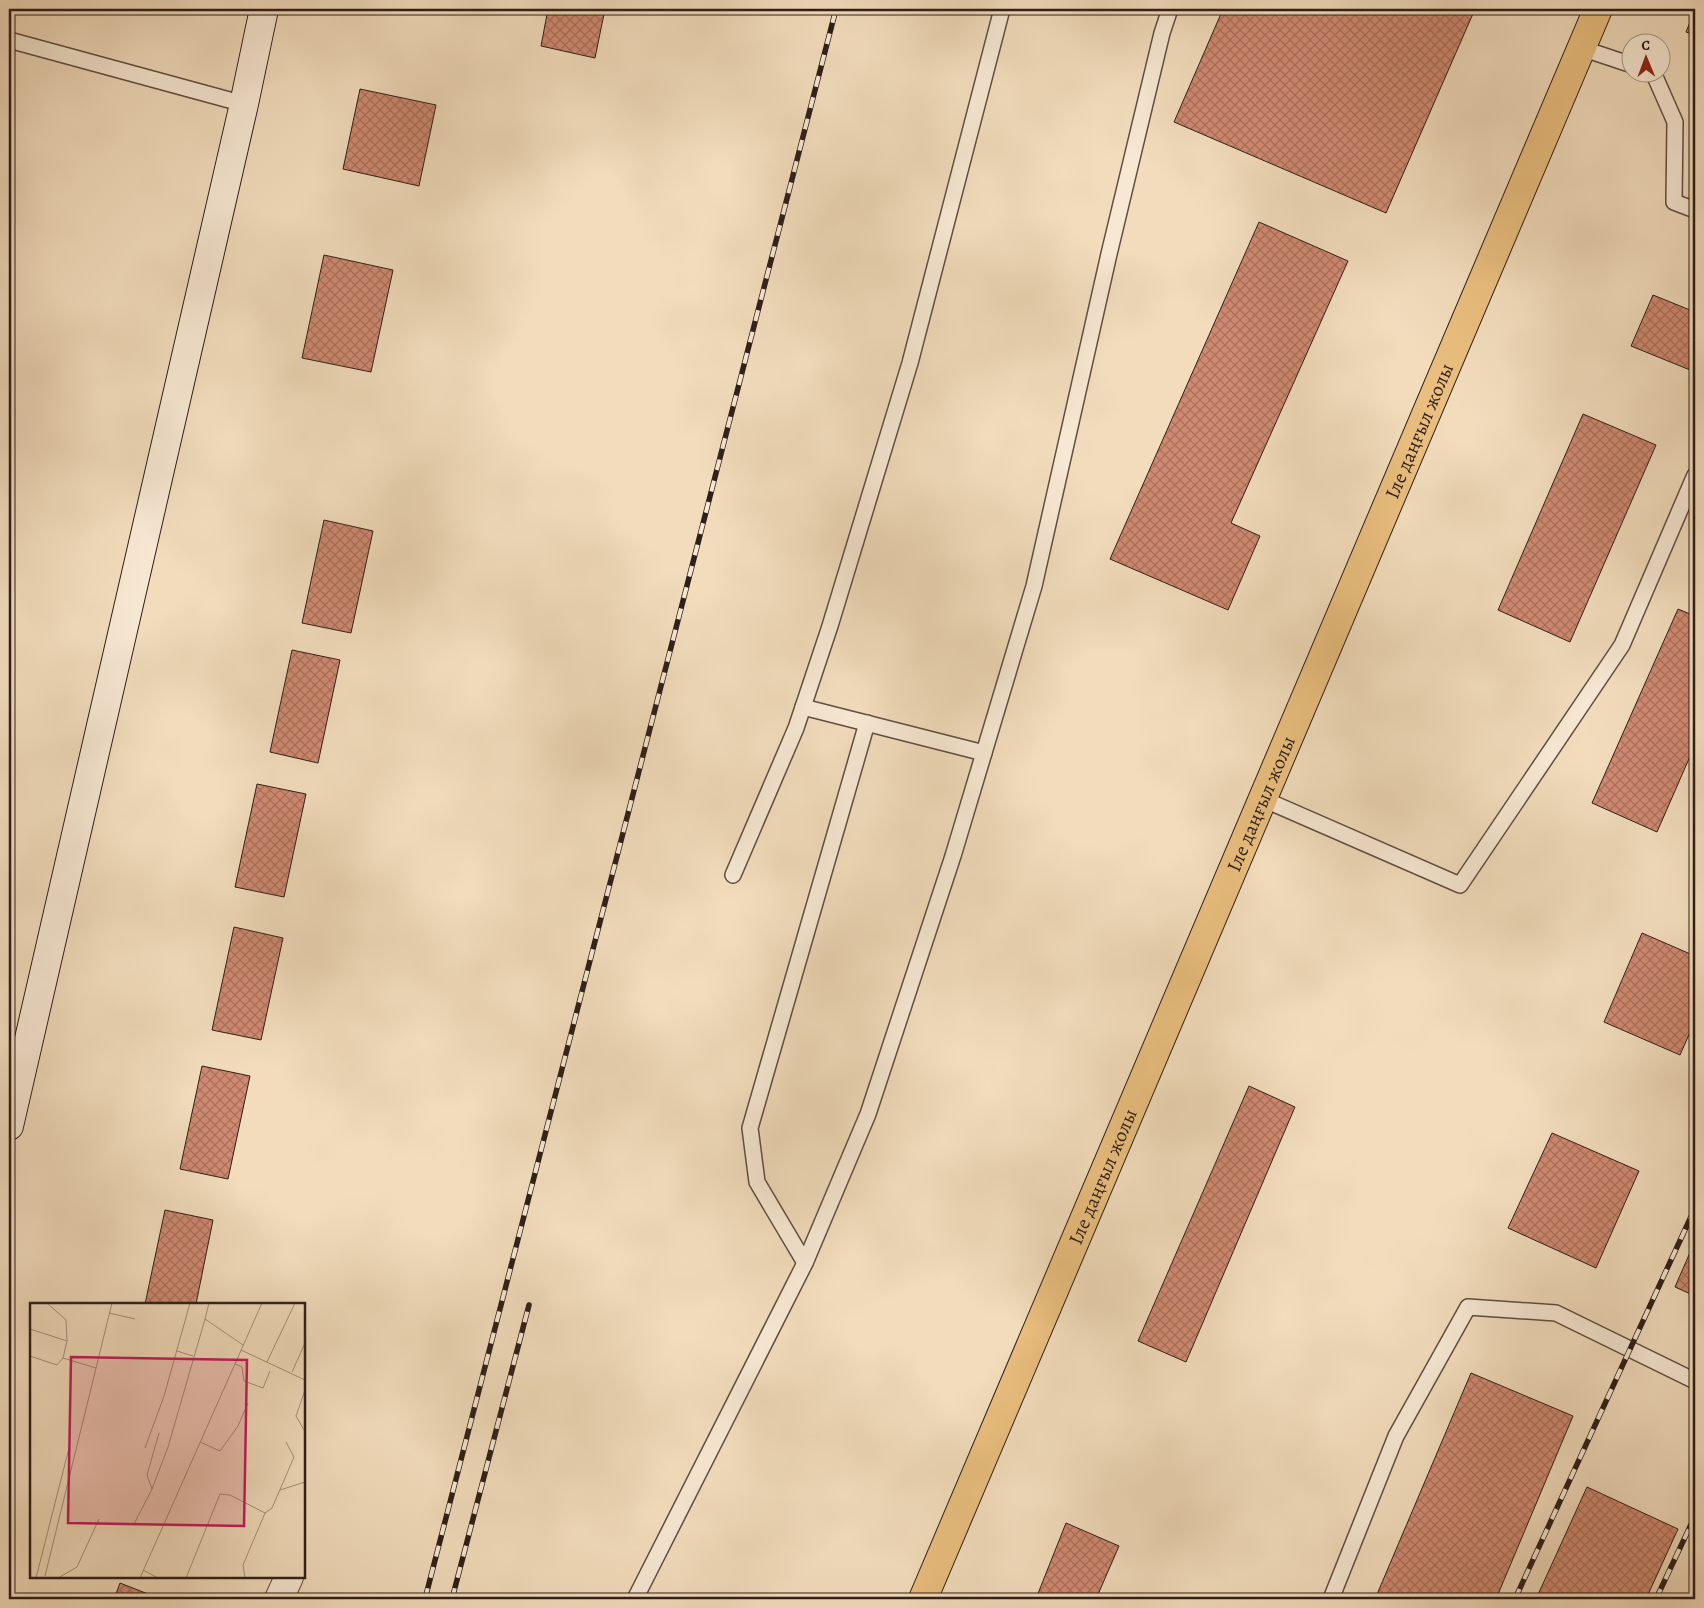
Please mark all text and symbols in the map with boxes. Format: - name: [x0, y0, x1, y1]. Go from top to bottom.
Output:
- north arrow: [1622, 32, 1672, 82]
- text: С: [1641, 36, 1651, 55]
- street label: Іле даңғыл жолы: [1378, 359, 1460, 503]
- street label: Іле даңғыл жолы: [1220, 732, 1301, 876]
- street label: Іле даңғыл жолы: [1062, 1105, 1143, 1248]
- inset map: [30, 1303, 305, 1578]

